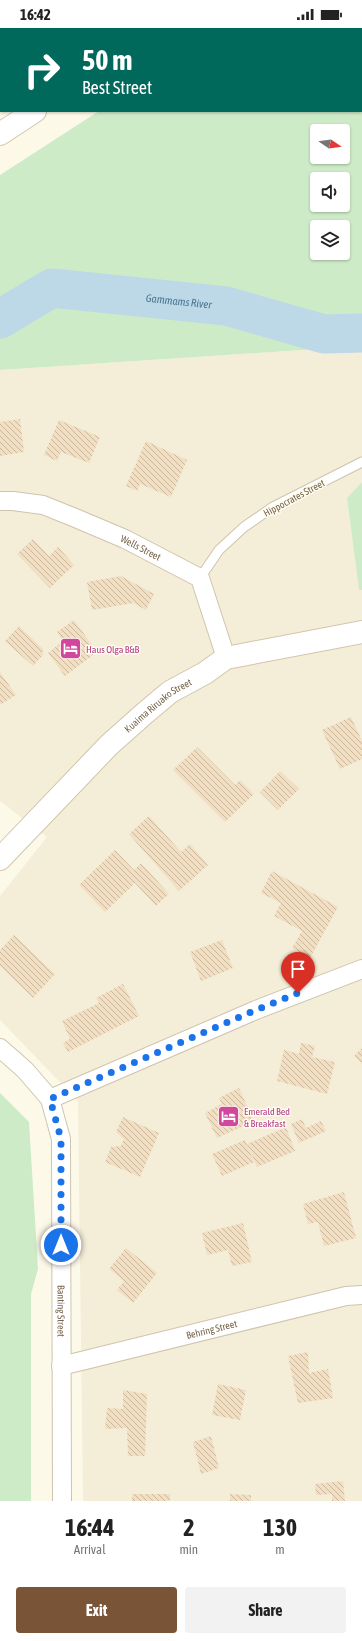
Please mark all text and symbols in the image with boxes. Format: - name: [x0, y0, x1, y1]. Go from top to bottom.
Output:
- text: 16:42: [20, 6, 51, 23]
- icon: right: [16, 44, 68, 96]
- text: 50 m: [82, 44, 132, 76]
- text: Best Street: [82, 77, 152, 98]
- north arrow: [310, 124, 350, 164]
- map controls: [310, 124, 350, 260]
- button: sound: [310, 172, 350, 212]
- button: layers: [310, 220, 350, 260]
- water label: Gammams River: [145, 292, 213, 311]
- street label: Hippocrates Street: [262, 477, 327, 519]
- street label: Wells Street: [119, 532, 163, 562]
- hotel icon: Haus Olga B&B: [57, 636, 83, 662]
- place label: Haus Olga B&B: [86, 644, 140, 655]
- street label: Kuaima Riruako Street: [122, 676, 193, 734]
- pin: [281, 952, 315, 993]
- icon: arrive: [287, 958, 309, 980]
- hotel icon: Emerald Bed & Breakfast: [216, 1104, 242, 1130]
- place label: Emerald Bed & Breakfast: [244, 1106, 290, 1129]
- position arrow: [40, 1224, 82, 1266]
- street label: Banting Street: [56, 1285, 67, 1337]
- street label: Behring Street: [185, 1317, 238, 1341]
- text: 16:44: [65, 1514, 114, 1541]
- text: 2: [183, 1514, 194, 1541]
- text: 130: [263, 1514, 297, 1541]
- text: Arrival: [74, 1542, 106, 1557]
- text: min: [179, 1542, 198, 1557]
- text: m: [275, 1542, 285, 1557]
- button: Exit: [16, 1587, 177, 1633]
- button: Share: [185, 1587, 346, 1633]

